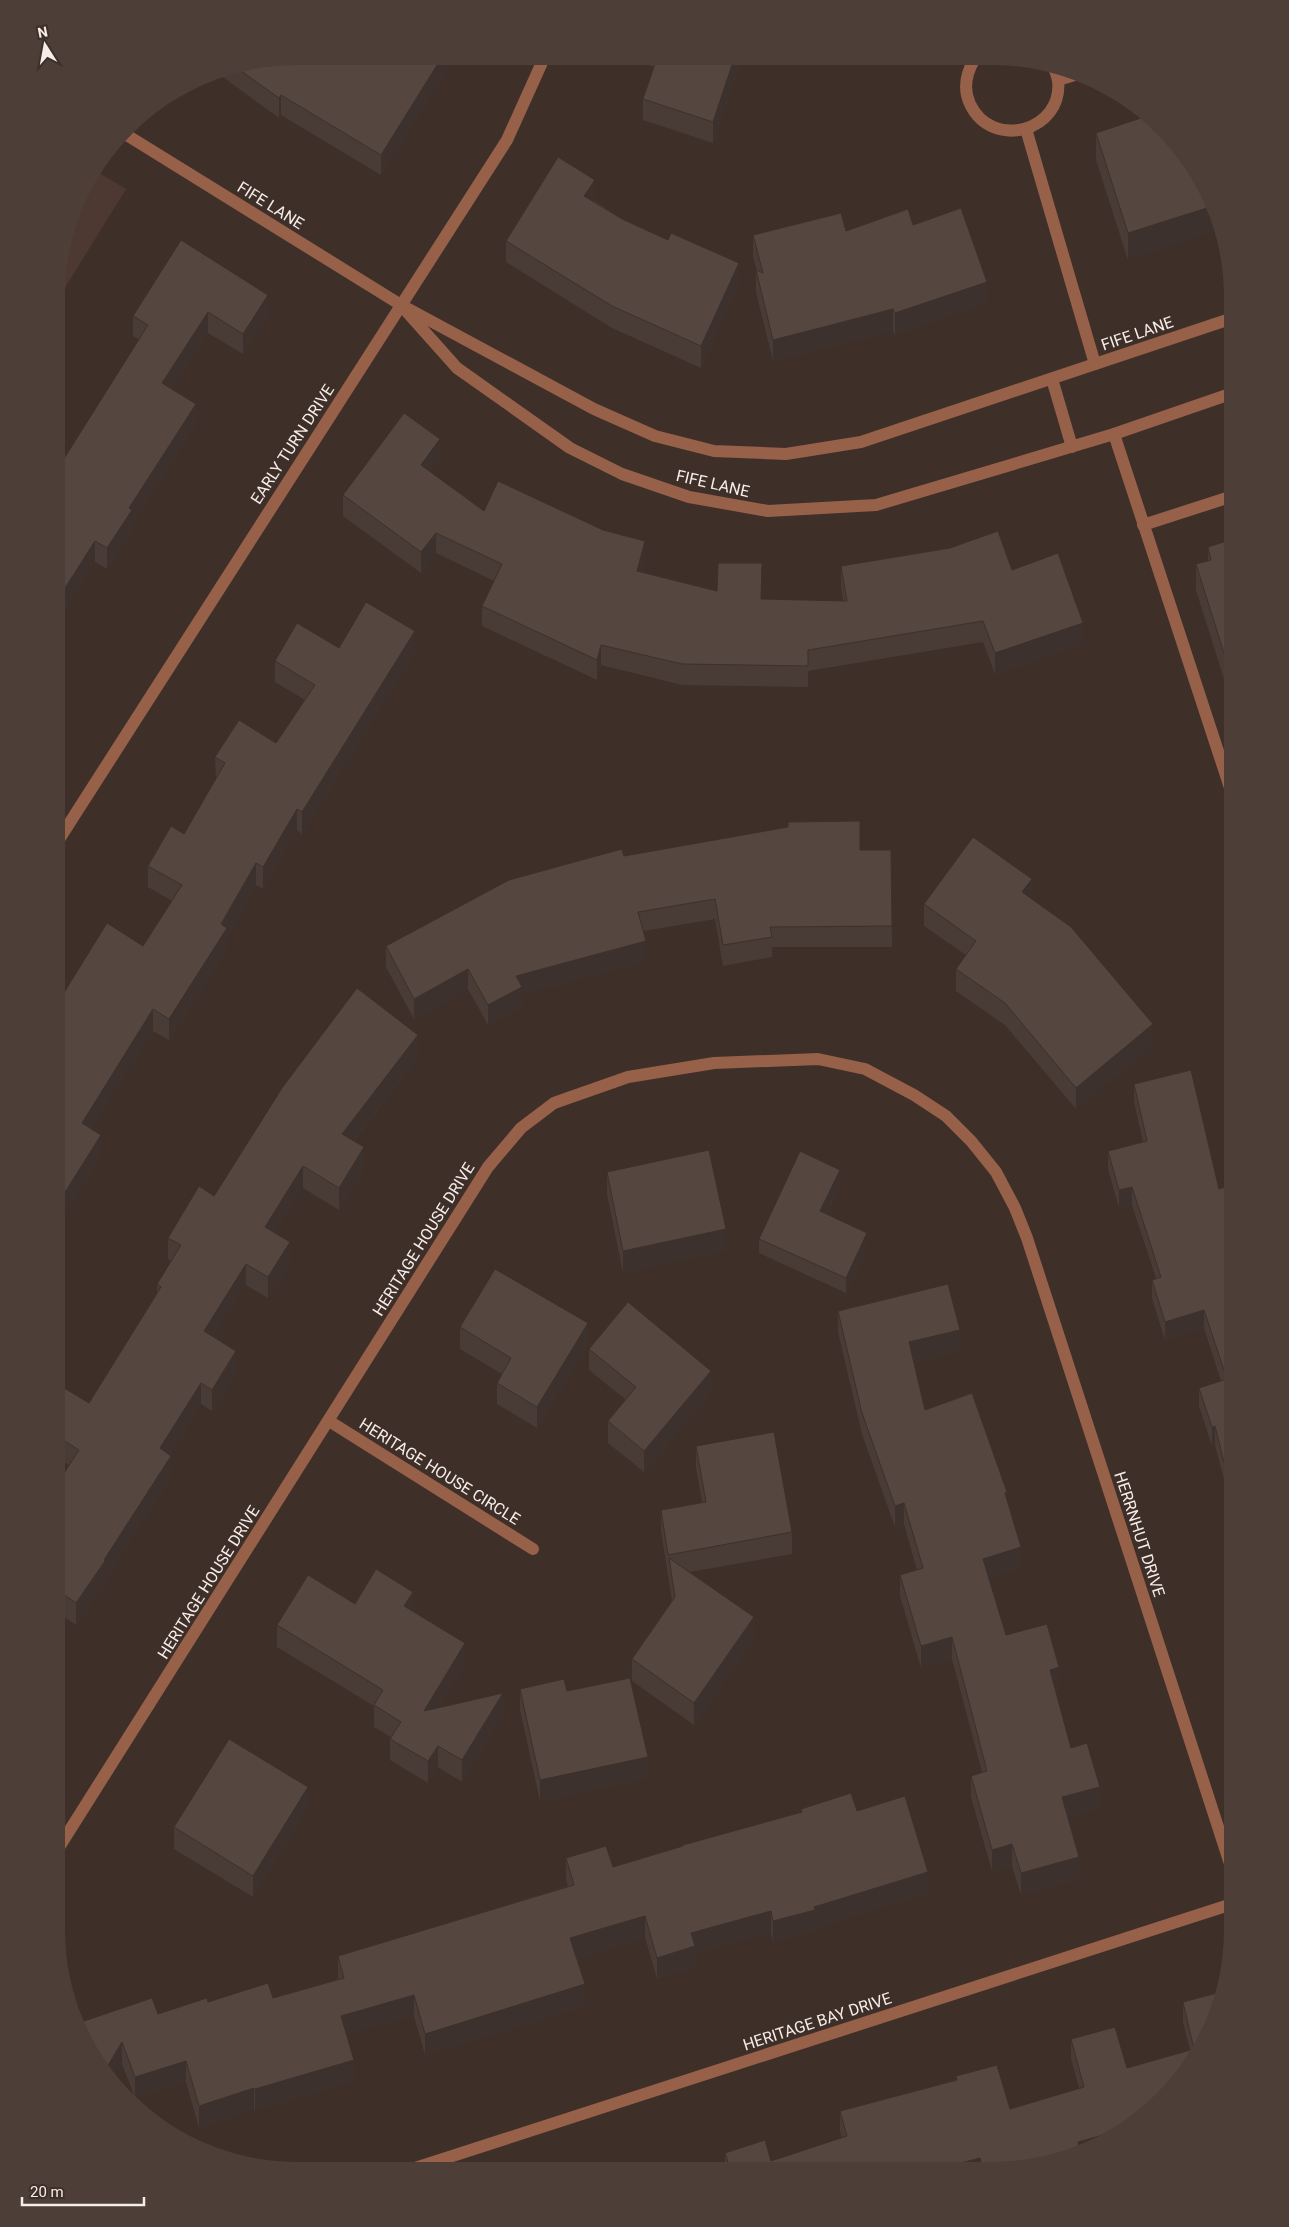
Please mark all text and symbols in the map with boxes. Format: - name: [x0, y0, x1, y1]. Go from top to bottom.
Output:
- north arrow: [20, 20, 70, 70]
- text: N: [36, 23, 49, 41]
- street label: FIFE LANE: [234, 178, 307, 233]
- street label: FIFE LANE: [1099, 312, 1176, 355]
- street label: EARLY TURN DRIVE: [247, 381, 338, 508]
- street label: FIFE LANE: [674, 466, 751, 501]
- street label: HERITAGE HOUSE DRIVE: [368, 1159, 478, 1319]
- street label: HERITAGE HOUSE CIRCLE: [356, 1414, 524, 1529]
- street label: HERRNHUT DRIVE: [1110, 1469, 1169, 1599]
- street label: HERITAGE HOUSE DRIVE: [153, 1502, 263, 1662]
- street label: HERITAGE BAY DRIVE: [741, 1988, 894, 2054]
- scale bar: [22, 2174, 145, 2206]
- text: 20 m: [30, 2183, 64, 2201]

